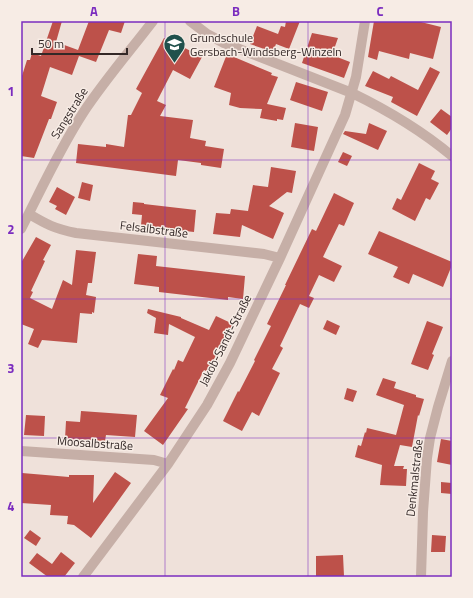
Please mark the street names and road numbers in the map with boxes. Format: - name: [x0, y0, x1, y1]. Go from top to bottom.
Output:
- street label: Sangstraße: [46, 83, 92, 143]
- street label: Felsalbstraße: [119, 215, 189, 243]
- street label: Jakob-Sandt-Straße: [194, 291, 256, 389]
- street label: Moosalbstraße: [56, 431, 134, 455]
- street label: Denkmalstraße: [400, 438, 428, 518]

